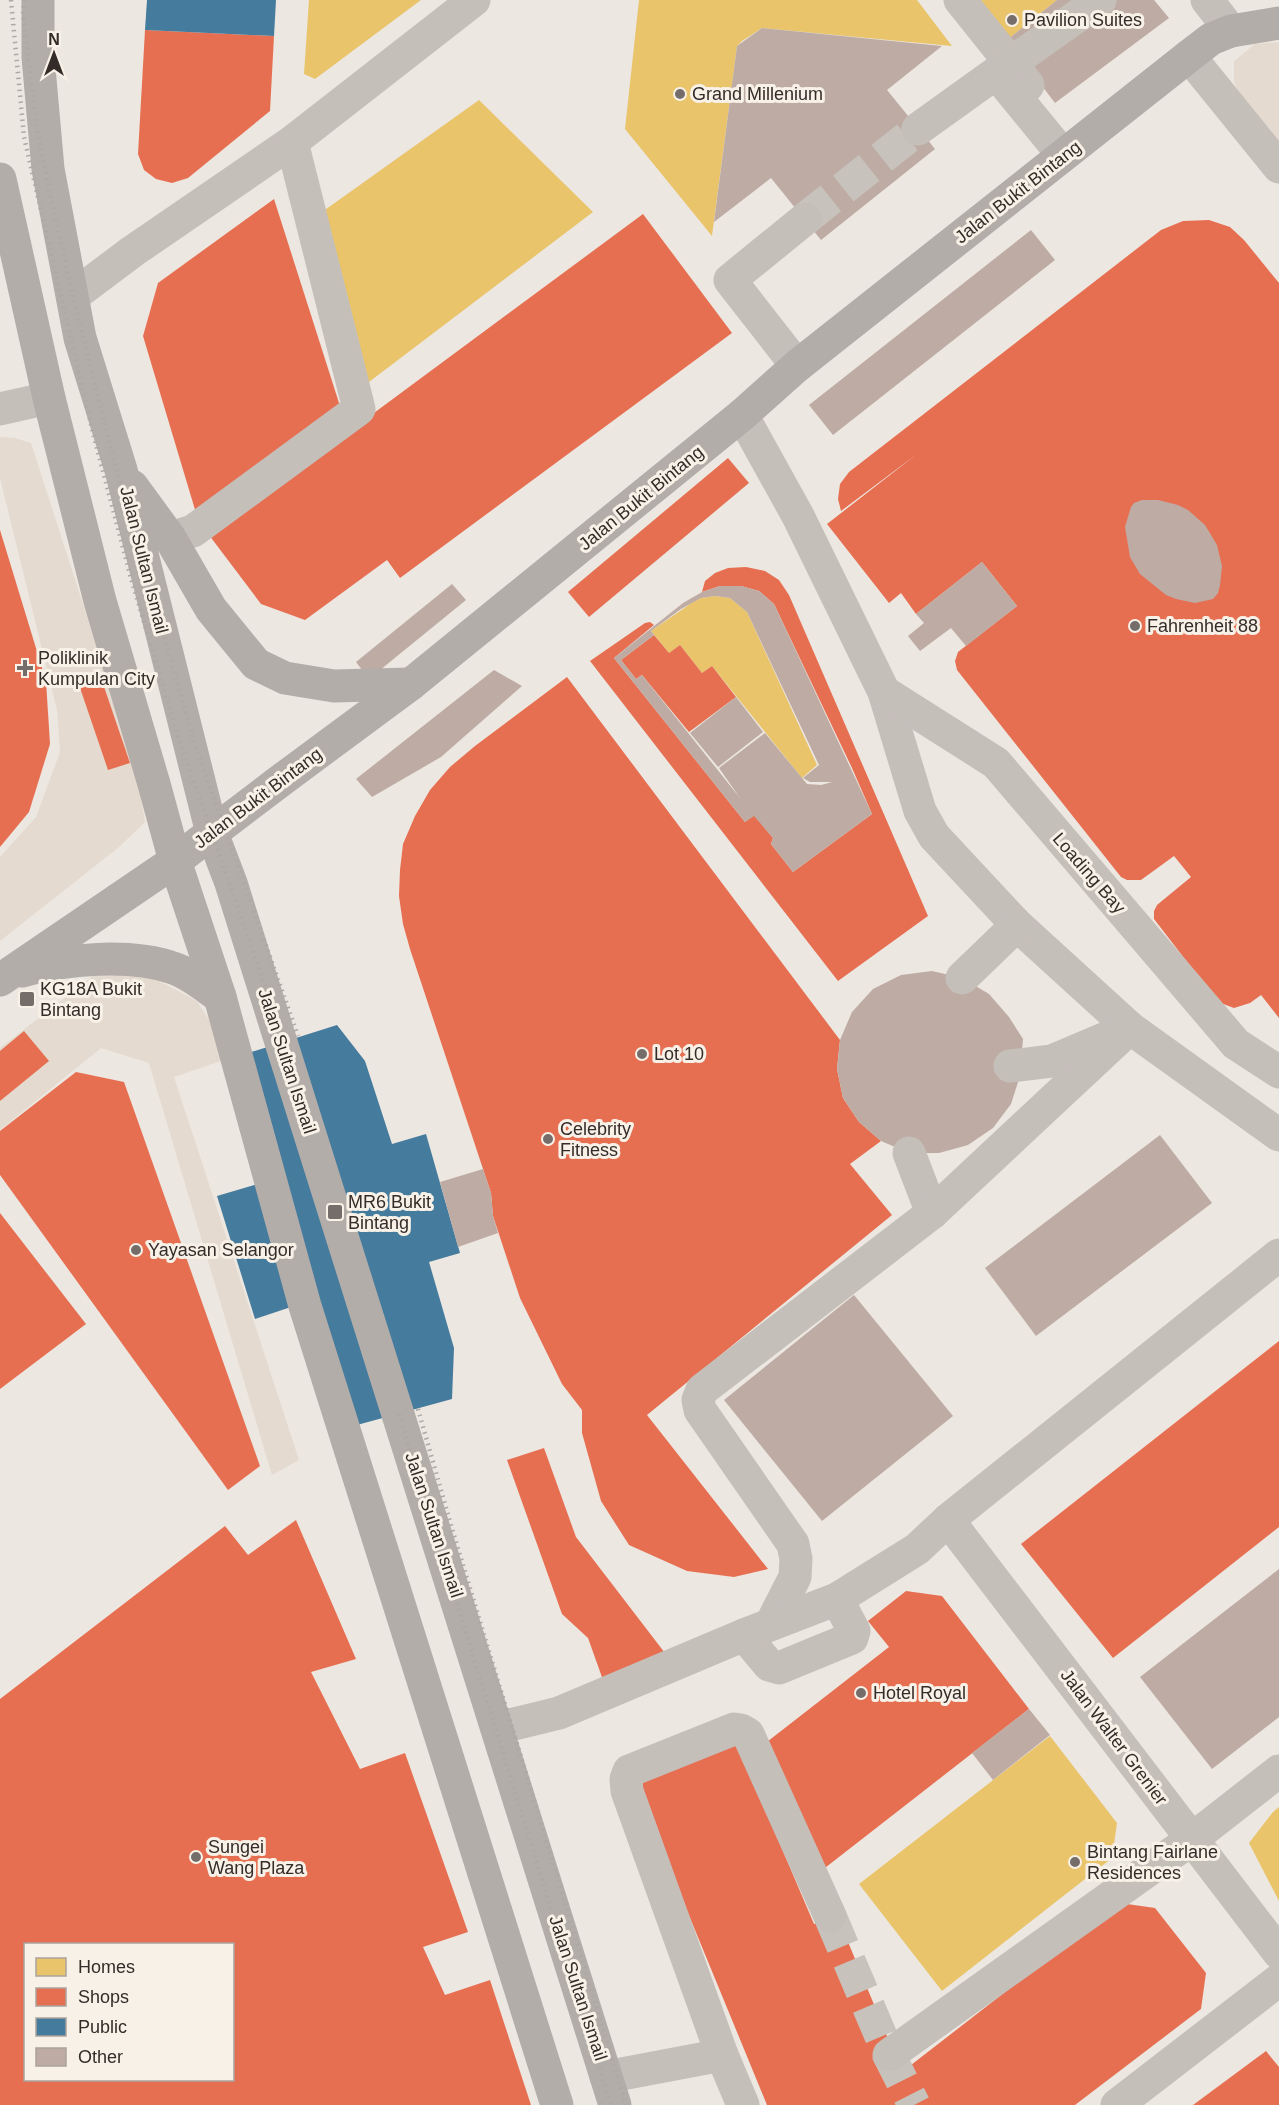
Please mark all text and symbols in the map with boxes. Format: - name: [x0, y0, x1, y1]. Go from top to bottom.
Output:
- place label: Pavilion Suites: [1024, 10, 1142, 30]
- marker: Pavilion Suites: [1005, 13, 1019, 27]
- north arrow: [24, 24, 84, 84]
- text: N: [48, 31, 60, 48]
- place label: Grand Millenium: [692, 84, 823, 104]
- marker: Grand Millenium: [673, 87, 687, 101]
- street label: Jalan Bukit Bintang: [951, 137, 1085, 247]
- street label: Jalan Bukit Bintang: [575, 442, 707, 554]
- street label: Jalan Sultan Ismail: [116, 484, 172, 636]
- place label: Fahrenheit 88: [1147, 616, 1258, 636]
- marker: Fahrenheit 88: [1128, 619, 1142, 633]
- place label: Poliklinik Kumpulan City: [38, 648, 155, 689]
- marker: Poliklinik Kumpulan City: [16, 659, 34, 677]
- street label: Jalan Bukit Bintang: [190, 744, 326, 852]
- street label: Loading Bay: [1049, 829, 1129, 917]
- place label: KG18A Bukit Bintang: [40, 979, 142, 1020]
- street label: Jalan Sultan Ismail: [254, 986, 320, 1136]
- marker: KG18A Bukit Bintang: [18, 990, 36, 1008]
- place label: Lot 10: [654, 1044, 704, 1064]
- marker: Lot 10: [635, 1047, 649, 1061]
- place label: Celebrity Fitness: [560, 1119, 631, 1160]
- marker: Celebrity Fitness: [541, 1132, 555, 1146]
- place label: MR6 Bukit Bintang: [348, 1192, 431, 1233]
- marker: MR6 Bukit Bintang: [326, 1203, 344, 1221]
- place label: Yayasan Selangor: [148, 1240, 294, 1260]
- marker: Yayasan Selangor: [129, 1243, 143, 1257]
- street label: Jalan Sultan Ismail: [401, 1450, 467, 1600]
- street label: Jalan Walter Grenier: [1057, 1665, 1171, 1809]
- place label: Hotel Royal: [873, 1683, 966, 1703]
- marker: Hotel Royal: [854, 1686, 868, 1700]
- place label: Sungei Wang Plaza: [208, 1837, 305, 1878]
- place label: Bintang Fairlane Residences: [1087, 1842, 1218, 1883]
- marker: Sungei Wang Plaza: [189, 1850, 203, 1864]
- marker: Bintang Fairlane Residences: [1068, 1855, 1082, 1869]
- street label: Jalan Sultan Ismail: [545, 1913, 611, 2063]
- legend: [24, 1943, 234, 2081]
- text: Homes: [78, 1957, 135, 1977]
- text: Shops: [78, 1987, 129, 2007]
- text: Public: [78, 2017, 127, 2037]
- text: Other: [78, 2047, 123, 2067]

